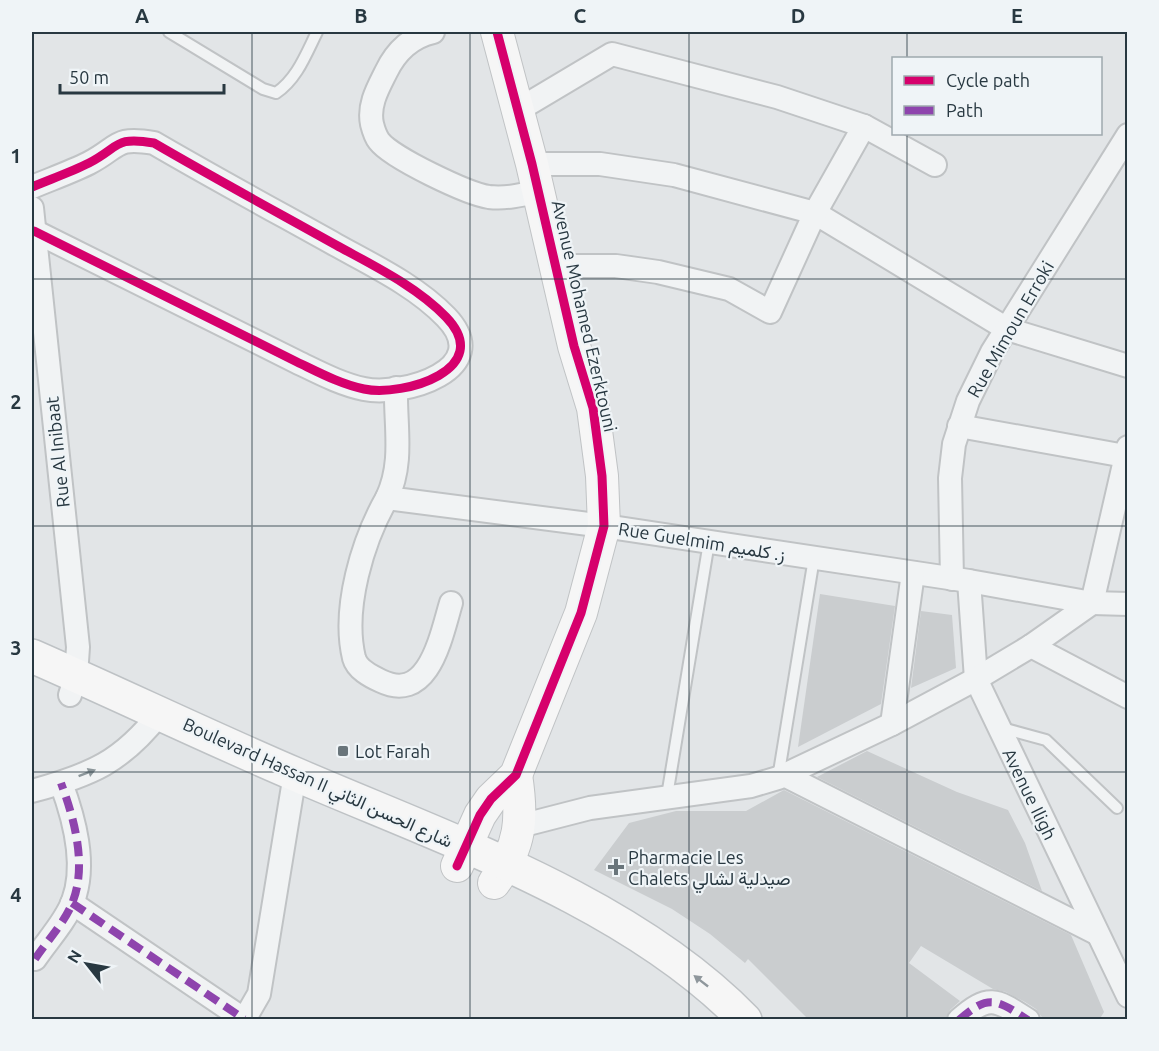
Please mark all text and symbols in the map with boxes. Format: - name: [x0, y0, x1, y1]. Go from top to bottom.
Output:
- text: A: [135, 4, 149, 27]
- text: B: [354, 4, 368, 27]
- text: C: [574, 4, 587, 27]
- text: D: [791, 4, 805, 27]
- text: E: [1011, 4, 1023, 27]
- scale bar: [60, 57, 224, 95]
- legend: [892, 57, 1102, 135]
- text: 50 m: [69, 67, 109, 87]
- text: Cycle path: [946, 70, 1030, 90]
- text: Path: [946, 100, 983, 120]
- text: 1: [10, 144, 22, 167]
- street label: Avenue Mohamed Ezerktouni: [549, 198, 621, 434]
- street label: Rue Mimoun Erroki: [963, 257, 1057, 401]
- text: 2: [10, 390, 22, 413]
- street label: Rue Al Inibaat: [41, 396, 73, 508]
- street label: Rue Guelmim ز. كلميم: [617, 518, 787, 567]
- text: 3: [10, 636, 22, 659]
- street label: Boulevard Hassan II شارع الحسن الثاني: [178, 713, 456, 856]
- place label: Lot Farah: [355, 741, 430, 761]
- marker: Lot Farah: [336, 744, 350, 758]
- street label: Avenue Iligh: [999, 745, 1061, 843]
- one-way arrow: [78, 768, 96, 777]
- place label: Pharmacie Les Chalets صيدلية لشالي: [628, 847, 791, 894]
- marker: Pharmacie Les Chalets صيدلية لشالي: [609, 860, 623, 874]
- text: 4: [10, 883, 22, 906]
- north arrow: [57, 934, 117, 994]
- text: N: [63, 947, 85, 966]
- one-way arrow: [693, 975, 709, 988]

